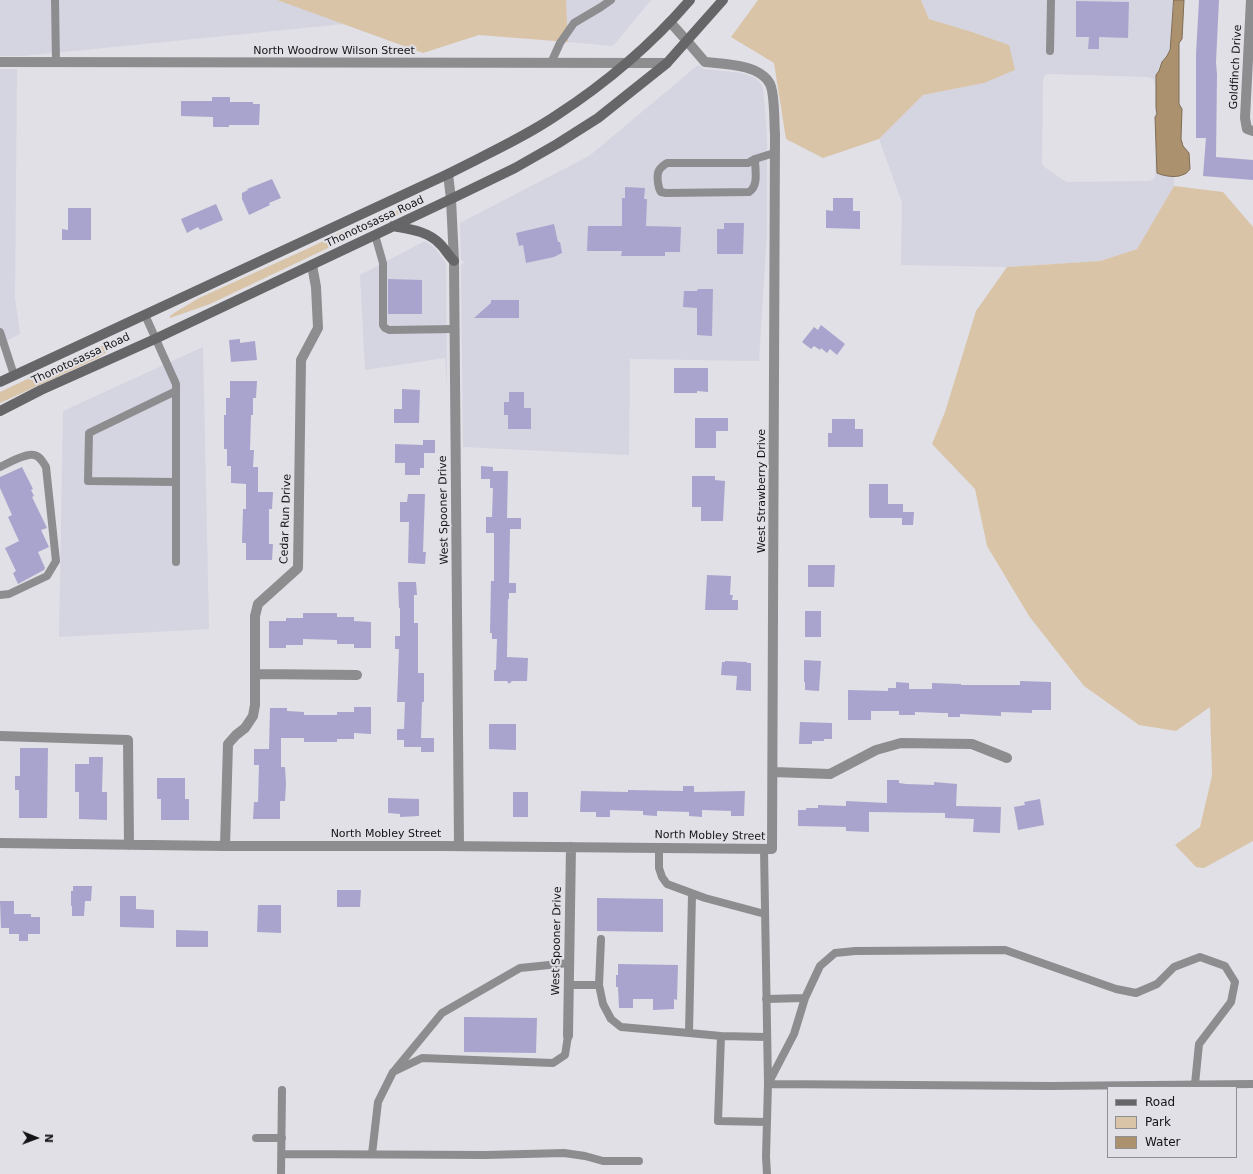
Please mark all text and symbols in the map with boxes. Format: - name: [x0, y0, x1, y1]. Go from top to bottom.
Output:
- street label: Goldfinch Drive: [1227, 24, 1245, 110]
- street label: North Woodrow Wilson Street: [253, 44, 415, 58]
- street label: Thonotosassa Road: [324, 193, 426, 251]
- street label: Thonotosassa Road: [30, 330, 132, 388]
- street label: West Strawberry Drive: [755, 429, 769, 553]
- street label: West Spooner Drive: [436, 455, 452, 565]
- street label: Cedar Run Drive: [278, 474, 294, 564]
- street label: North Mobley Street: [331, 827, 441, 841]
- street label: North Mobley Street: [655, 828, 765, 844]
- street label: West Spooner Drive: [549, 886, 565, 996]
- legend: [1107, 1086, 1237, 1158]
- text: Road: [1145, 1095, 1175, 1109]
- text: Park: [1145, 1115, 1171, 1129]
- north arrow: [16, 1118, 56, 1158]
- text: N: [42, 1133, 55, 1143]
- text: Water: [1145, 1135, 1180, 1149]

